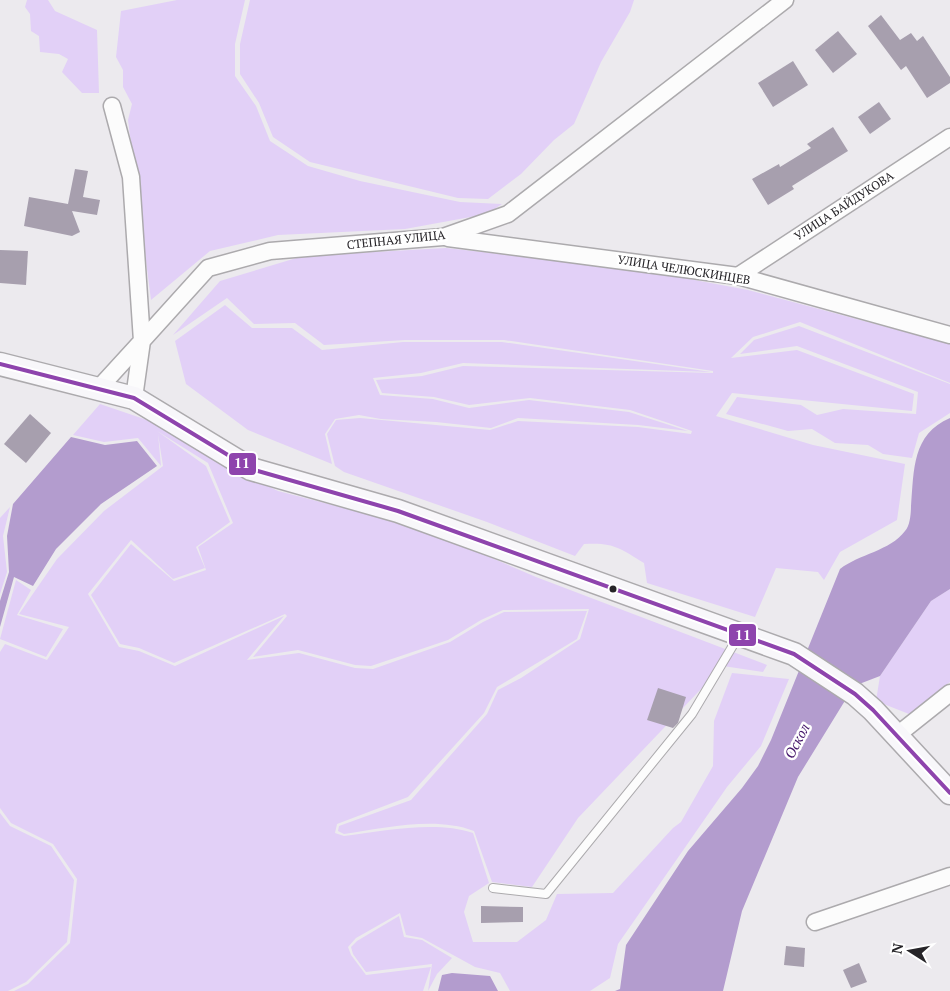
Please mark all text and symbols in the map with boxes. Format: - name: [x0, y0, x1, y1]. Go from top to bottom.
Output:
- street label: УЛИЦА БАЙДУКОВА: [791, 167, 897, 243]
- street label: СТЕПНАЯ УЛИЦА: [346, 227, 447, 252]
- street label: УЛИЦА ЧЕЛЮСКИНЦЕВ: [617, 252, 752, 287]
- line badge: 11: [228, 452, 257, 476]
- text: 11: [234, 453, 250, 472]
- unlabelled marker: [608, 584, 618, 594]
- line badge: 11: [728, 623, 757, 647]
- text: 11: [735, 625, 751, 644]
- water label: Оскол: [779, 720, 814, 762]
- north arrow: [885, 926, 935, 976]
- text: N: [886, 941, 907, 955]

